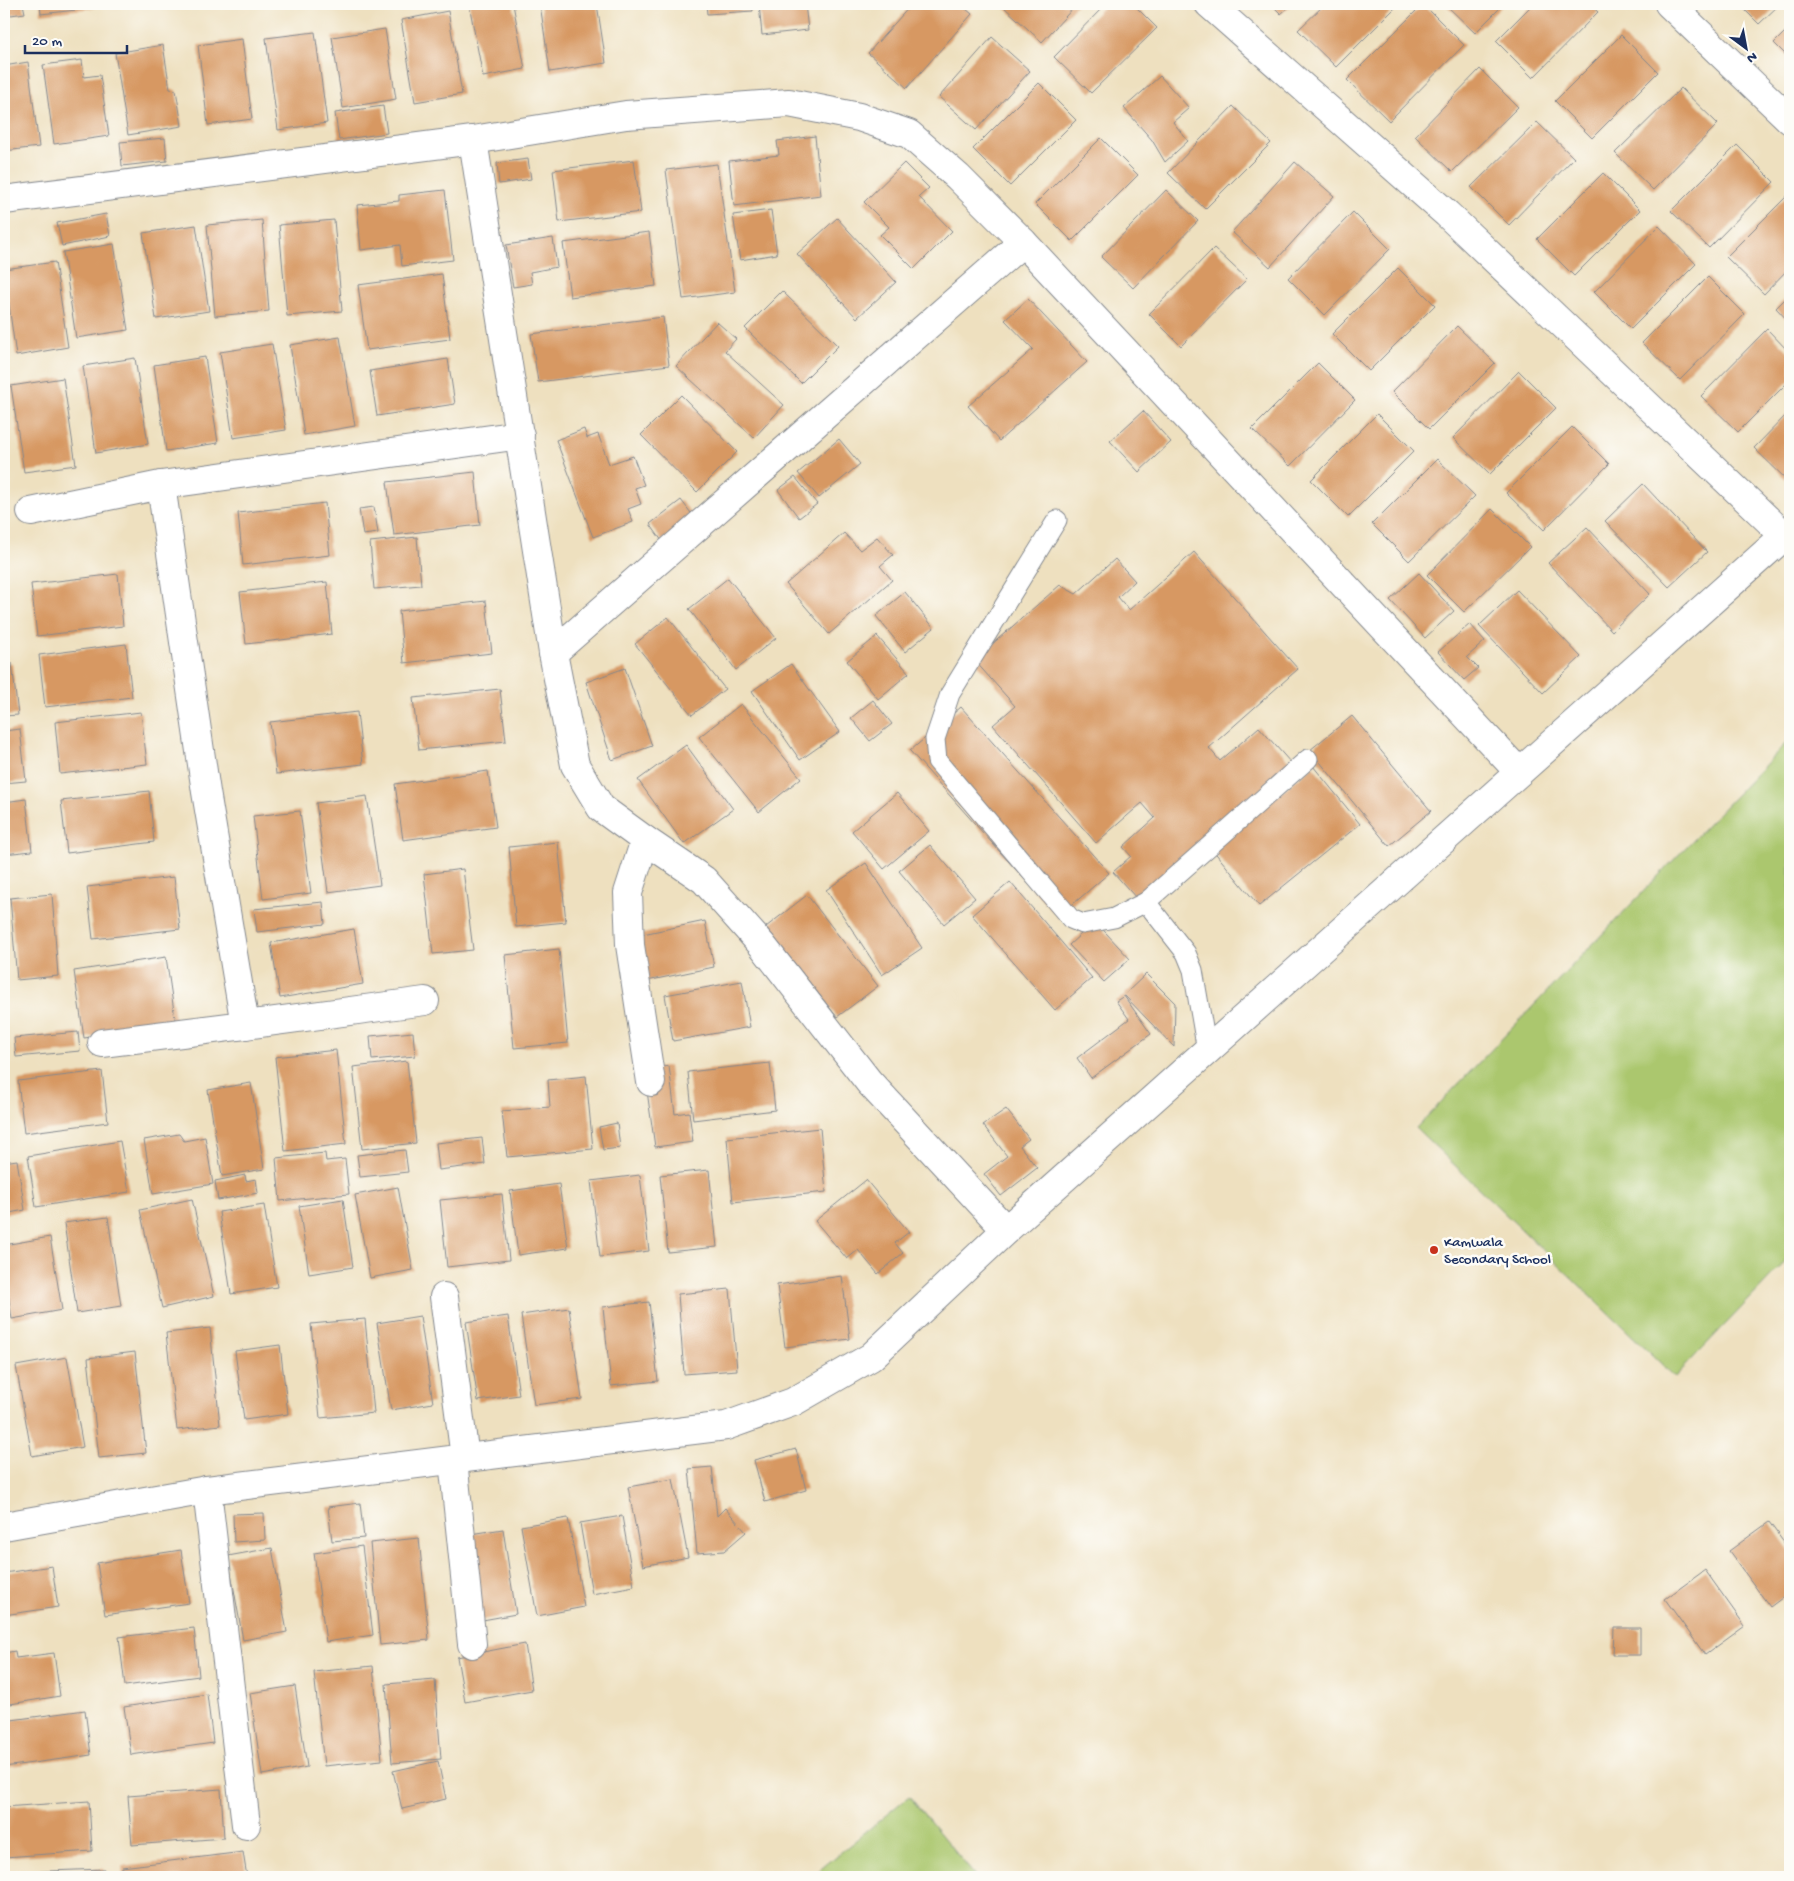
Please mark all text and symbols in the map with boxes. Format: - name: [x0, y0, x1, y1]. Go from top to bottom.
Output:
- scale bar: [25, 22, 128, 54]
- north arrow: [1722, 22, 1772, 72]
- text: 20 m: [32, 33, 62, 51]
- text: N: [1743, 47, 1760, 67]
- place label: Kamwala Secondary School: [1444, 1234, 1551, 1269]
- marker: Kamwala Secondary School: [1428, 1244, 1440, 1256]

